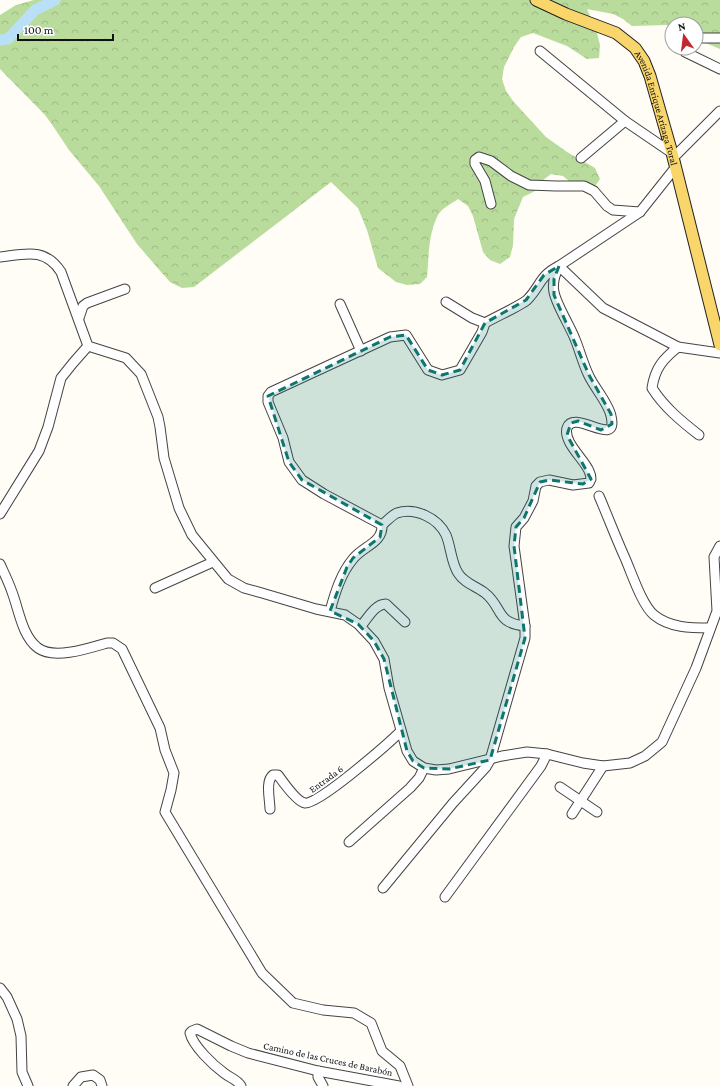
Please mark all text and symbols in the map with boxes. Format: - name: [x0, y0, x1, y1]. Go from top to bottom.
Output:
- scale bar: [18, 16, 113, 42]
- north arrow: [664, 16, 704, 56]
- text: N: [676, 19, 687, 33]
- text: 100 m: [24, 23, 54, 37]
- street label: Avenida Enrique Arízaga Toral: [633, 48, 680, 167]
- street label: Entrada 6: [307, 763, 345, 795]
- street label: Camino de las Cruces de Barabón: [262, 1040, 394, 1078]

